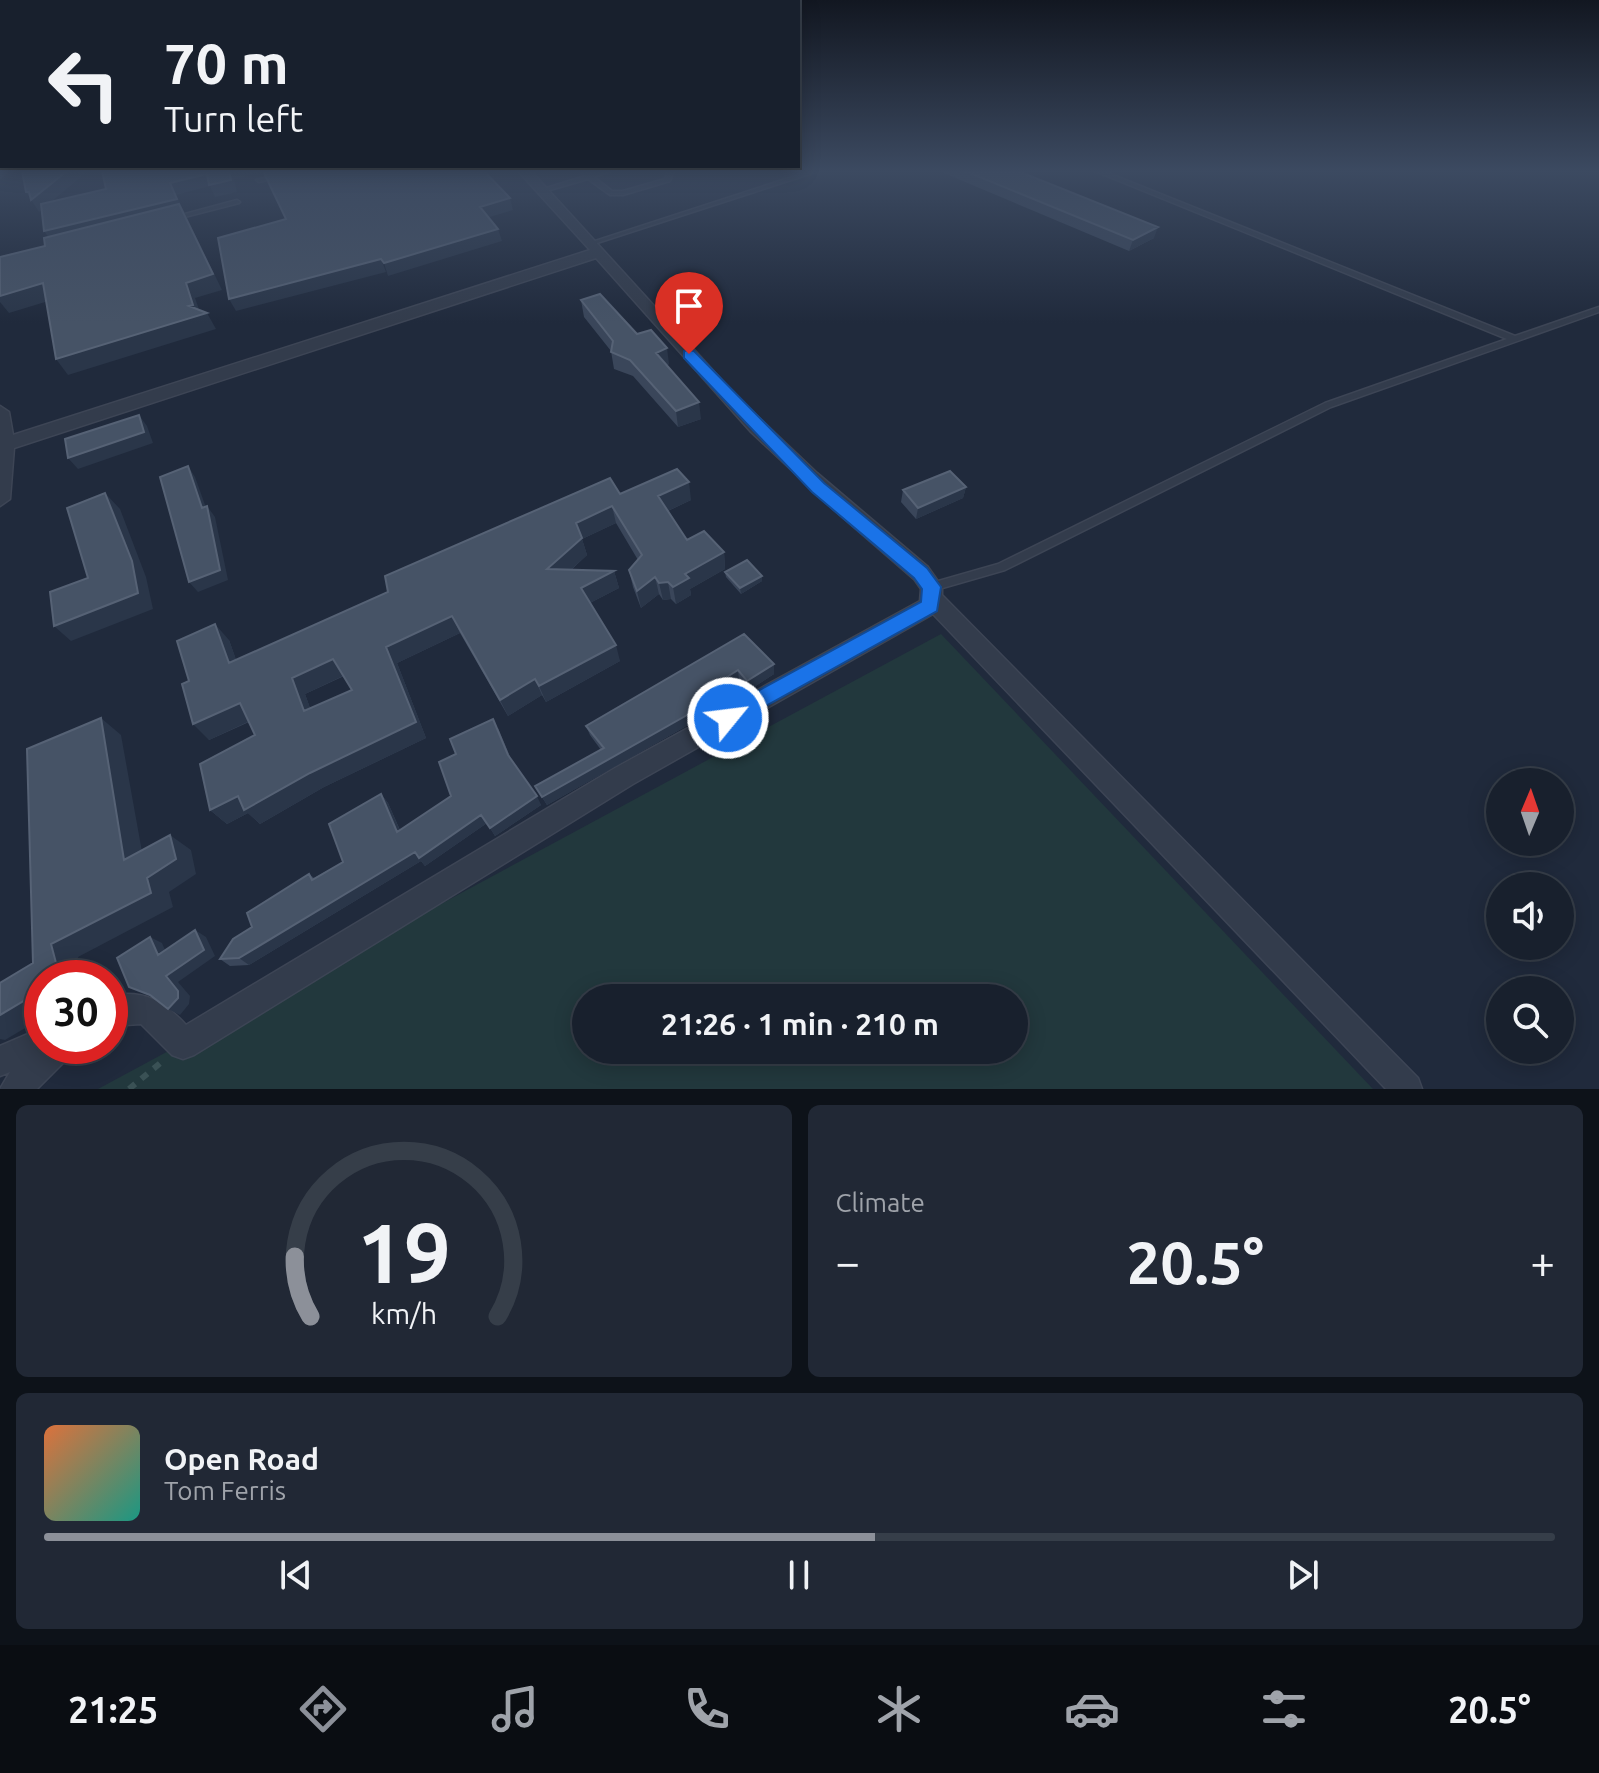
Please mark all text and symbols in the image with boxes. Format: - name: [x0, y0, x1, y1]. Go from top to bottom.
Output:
- icon: left: [32, 32, 136, 136]
- text: 70 m: [164, 32, 289, 95]
- text: Turn left: [164, 98, 303, 139]
- pin: [655, 272, 723, 354]
- icon: arrive: [667, 284, 711, 328]
- position arrow: [686, 676, 770, 760]
- north arrow: [1486, 768, 1574, 856]
- map controls: [1486, 768, 1574, 1064]
- button: sound: [1486, 872, 1574, 960]
- speed limit sign: 30: [24, 960, 128, 1064]
- button: search: [1486, 976, 1574, 1064]
- text: 21:26 · 1 min · 210 m: [661, 1007, 939, 1041]
- text: Climate: [836, 1188, 925, 1217]
- text: 19: [357, 1205, 451, 1299]
- text: 20.5°: [1127, 1228, 1264, 1295]
- text: −: [836, 1237, 860, 1286]
- text: +: [1530, 1237, 1555, 1286]
- text: km/h: [371, 1297, 437, 1329]
- text: Open Road: [164, 1442, 319, 1476]
- text: Tom Ferris: [164, 1476, 286, 1505]
- icon: previous: [274, 1553, 318, 1597]
- icon: pause: [777, 1553, 821, 1597]
- icon: next: [1281, 1553, 1325, 1597]
- icon: directions: [295, 1681, 351, 1737]
- icon: music: [487, 1681, 543, 1737]
- icon: phone: [679, 1681, 735, 1737]
- icon: climate: [871, 1681, 927, 1737]
- icon: car: [1064, 1681, 1120, 1737]
- icon: filters: [1256, 1681, 1312, 1737]
- text: 21:25: [68, 1689, 158, 1730]
- text: 20.5°: [1448, 1689, 1531, 1730]

